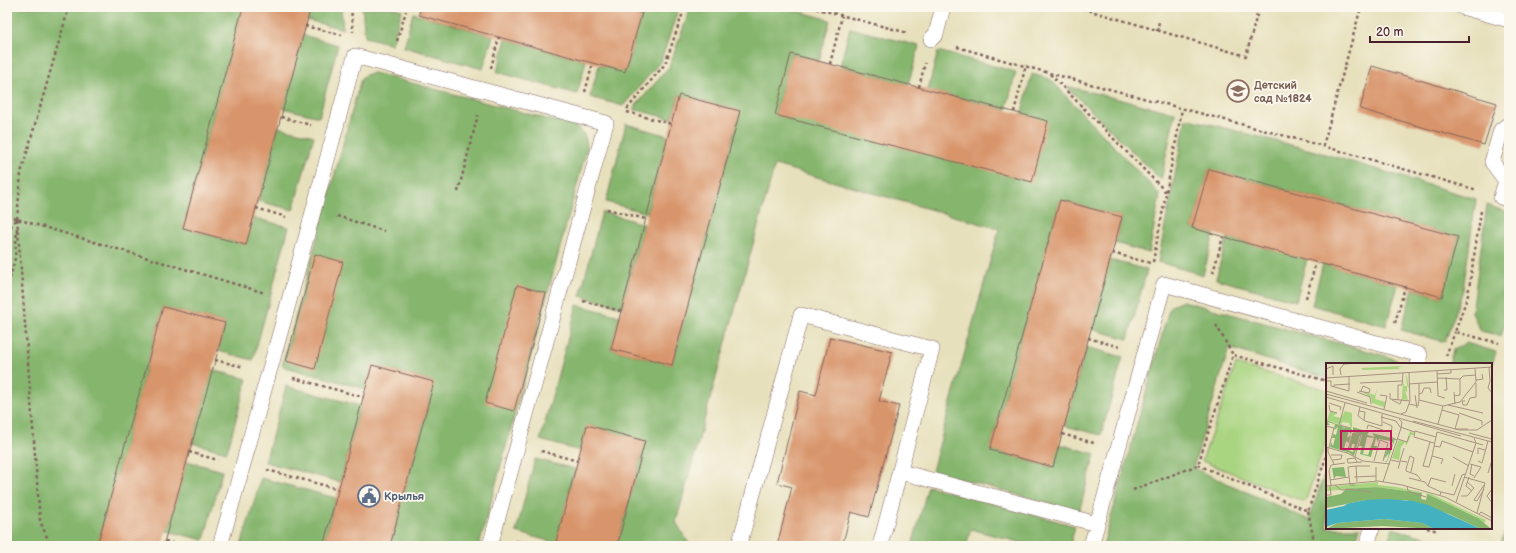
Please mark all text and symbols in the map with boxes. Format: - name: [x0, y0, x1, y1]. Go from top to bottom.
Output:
- scale bar: [1370, 18, 1469, 44]
- text: 20 m: [1376, 25, 1403, 40]
- school or university icon: Детский сад №1824: [1225, 78, 1251, 104]
- place label: Детский сад №1824: [1254, 79, 1312, 105]
- inset map: [1326, 363, 1492, 529]
- public building icon: Крылья: [356, 483, 382, 509]
- place label: Крылья: [384, 490, 424, 503]

